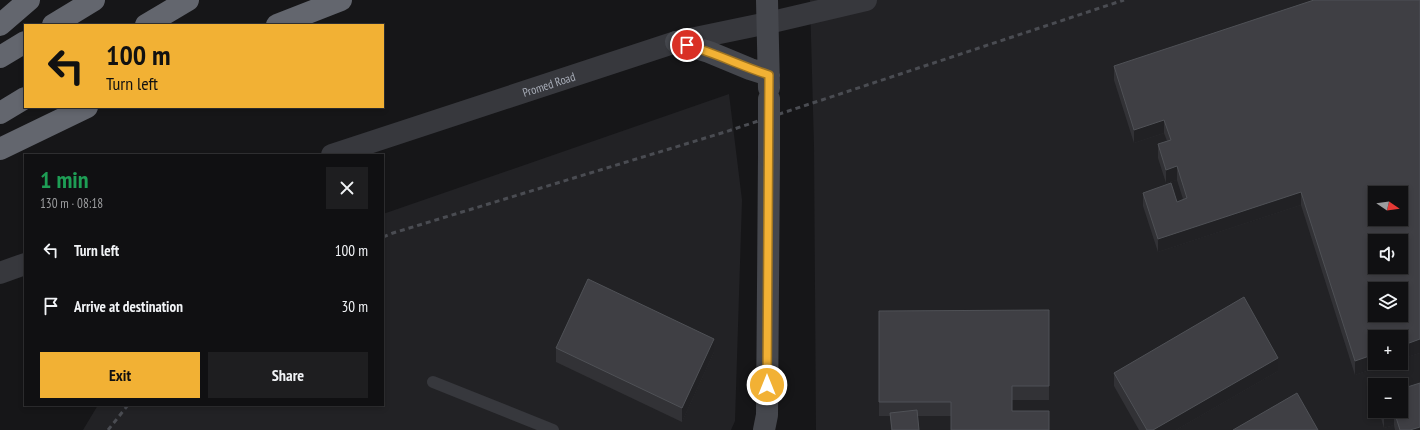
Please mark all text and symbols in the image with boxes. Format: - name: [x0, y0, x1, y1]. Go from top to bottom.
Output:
- pin: [670, 28, 704, 62]
- icon: arrive: [676, 34, 698, 56]
- text: 100 m: [106, 36, 170, 73]
- icon: left: [40, 40, 92, 92]
- street label: Promed Road: [520, 68, 577, 99]
- text: Turn left: [106, 72, 158, 95]
- text: 1 min: [40, 164, 88, 195]
- button: close: [326, 167, 368, 209]
- north arrow: [1368, 186, 1408, 226]
- map controls: [1368, 186, 1408, 418]
- text: 130 m · 08:18: [40, 195, 103, 212]
- button: sound: [1368, 234, 1408, 274]
- icon: left: [40, 239, 62, 261]
- text: Turn left: [74, 241, 119, 260]
- text: 100 m: [335, 241, 368, 260]
- button: layers: [1368, 282, 1408, 322]
- icon: arrive: [40, 295, 62, 317]
- text: Arrive at destination: [74, 297, 183, 316]
- text: 30 m: [342, 297, 368, 316]
- button: +: [1368, 330, 1408, 370]
- button: Exit: [40, 352, 200, 398]
- button: Share: [208, 352, 368, 398]
- position arrow: [746, 364, 788, 406]
- button: −: [1368, 378, 1408, 418]

